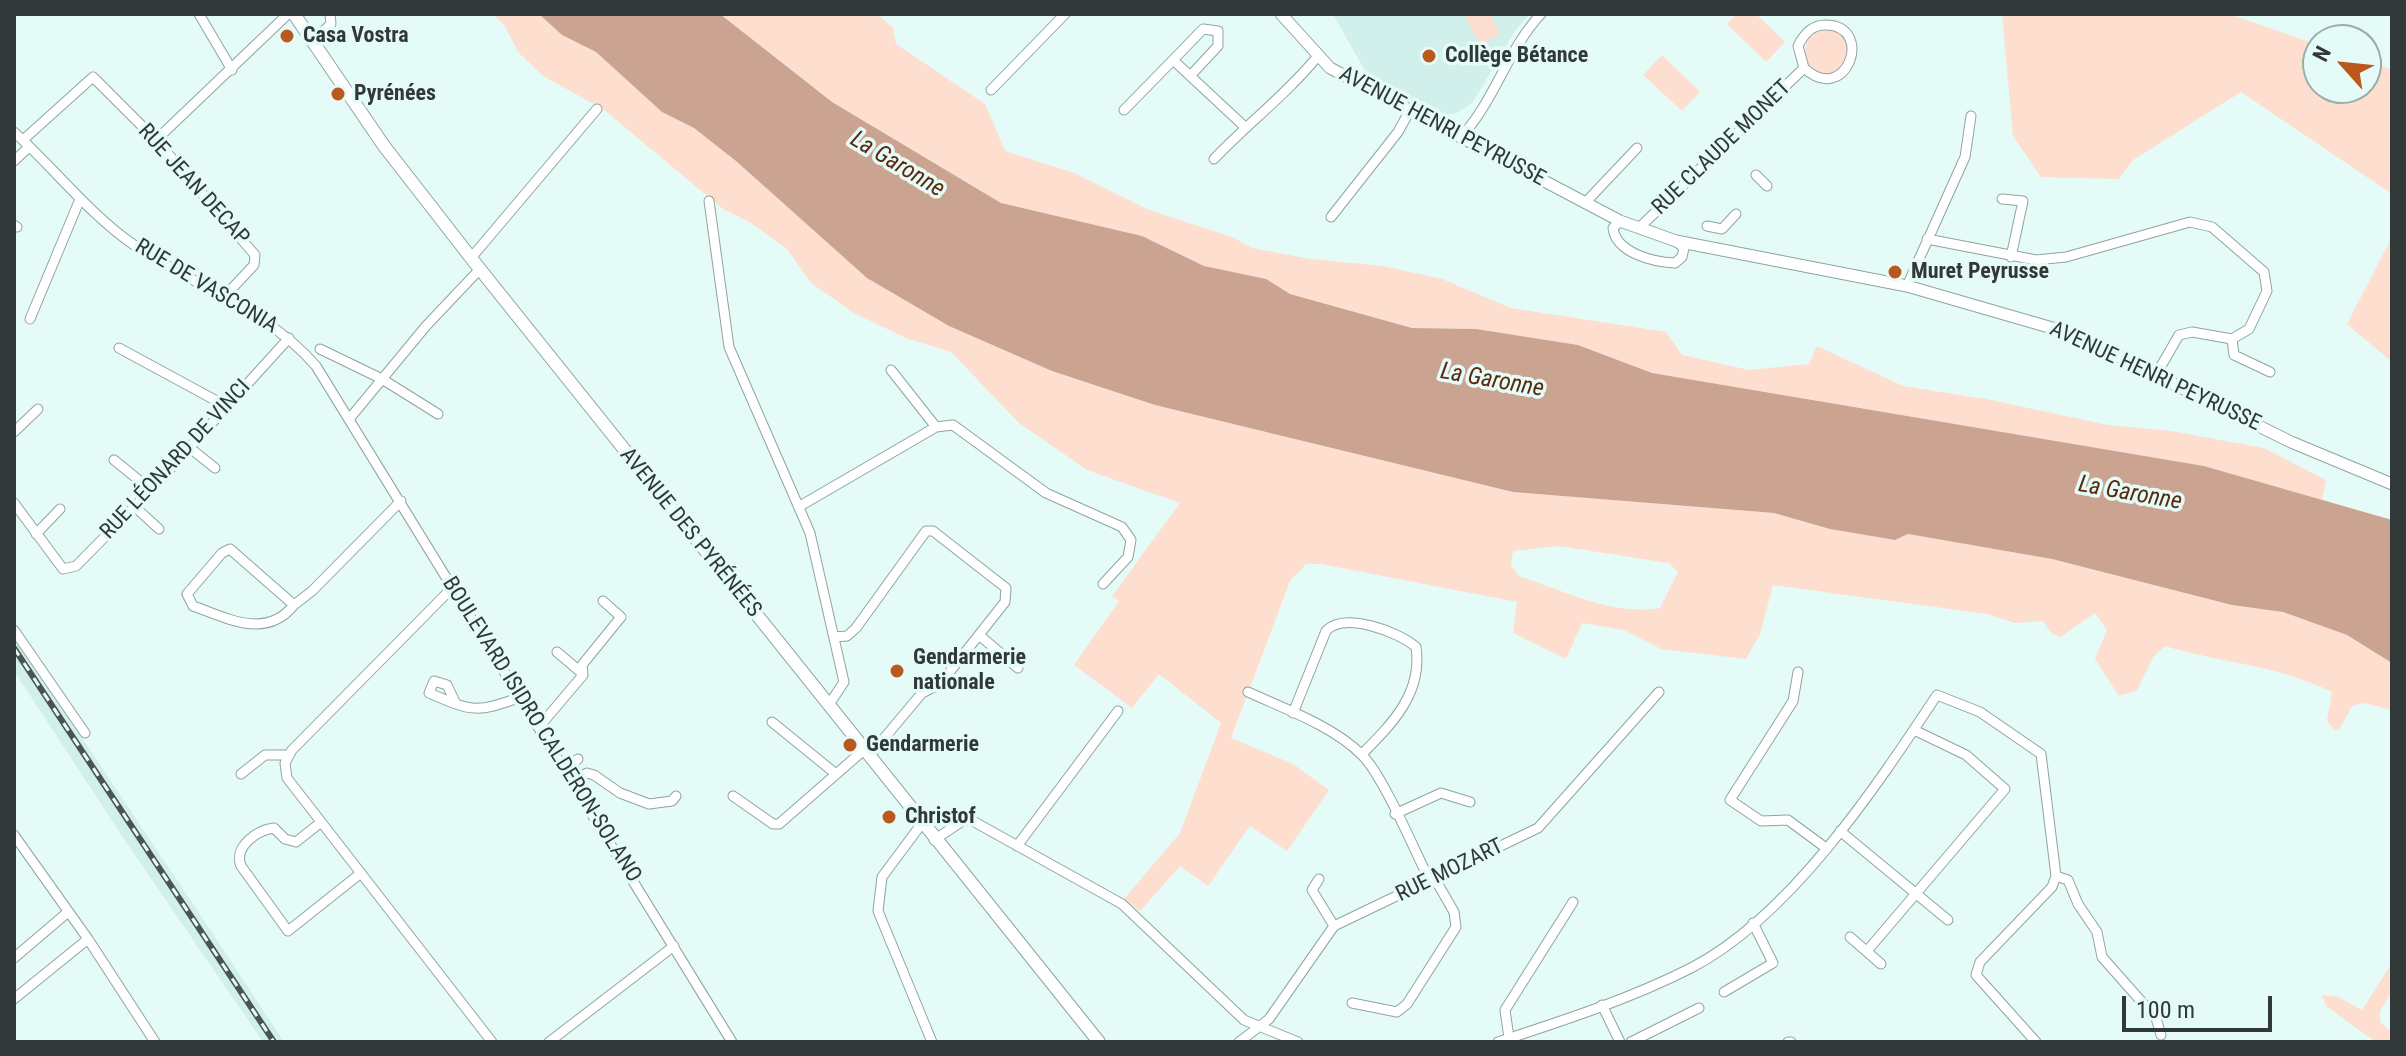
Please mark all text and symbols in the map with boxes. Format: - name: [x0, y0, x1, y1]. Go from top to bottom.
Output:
- place label: Casa Vostra: [303, 23, 409, 49]
- north arrow: [2302, 24, 2382, 104]
- marker: Casa Vostra: [278, 27, 296, 45]
- text: N: [2308, 42, 2336, 65]
- place label: Collège Bétance: [1445, 43, 1588, 69]
- marker: Collège Bétance: [1420, 47, 1438, 65]
- street label: AVENUE HENRI PEYRUSSE: [1334, 61, 1550, 193]
- street label: RUE CLAUDE MONET: [1647, 75, 1797, 221]
- place label: Pyrénées: [354, 81, 436, 107]
- marker: Pyrénées: [329, 85, 347, 103]
- street label: RUE JEAN DECAP: [132, 119, 254, 251]
- water label: La Garonne: [845, 126, 949, 204]
- street label: RUE DE VASCONIA: [130, 234, 282, 340]
- place label: Muret Peyrusse: [1911, 259, 2049, 285]
- marker: Muret Peyrusse: [1886, 263, 1904, 281]
- street label: AVENUE HENRI PEYRUSSE: [2045, 316, 2265, 438]
- water label: La Garonne: [1438, 358, 1546, 404]
- street label: RUE LÉONARD DE VINCI: [95, 375, 257, 545]
- street label: AVENUE DES PYRÉNÉES: [614, 443, 766, 623]
- water label: La Garonne: [2076, 471, 2184, 517]
- street label: BOULEVARD ISIDRO CALDERON-SOLANO: [436, 572, 646, 888]
- place label: Gendarmerie nationale: [913, 645, 1026, 696]
- marker: Gendarmerie nationale: [888, 662, 906, 680]
- place label: Gendarmerie: [866, 732, 979, 758]
- marker: Gendarmerie: [841, 736, 859, 754]
- place label: Christof: [905, 804, 976, 830]
- marker: Christof: [880, 808, 898, 826]
- street label: RUE MOZART: [1392, 834, 1508, 908]
- scale bar: [2126, 980, 2276, 1030]
- text: 100 m: [2136, 996, 2195, 1024]

